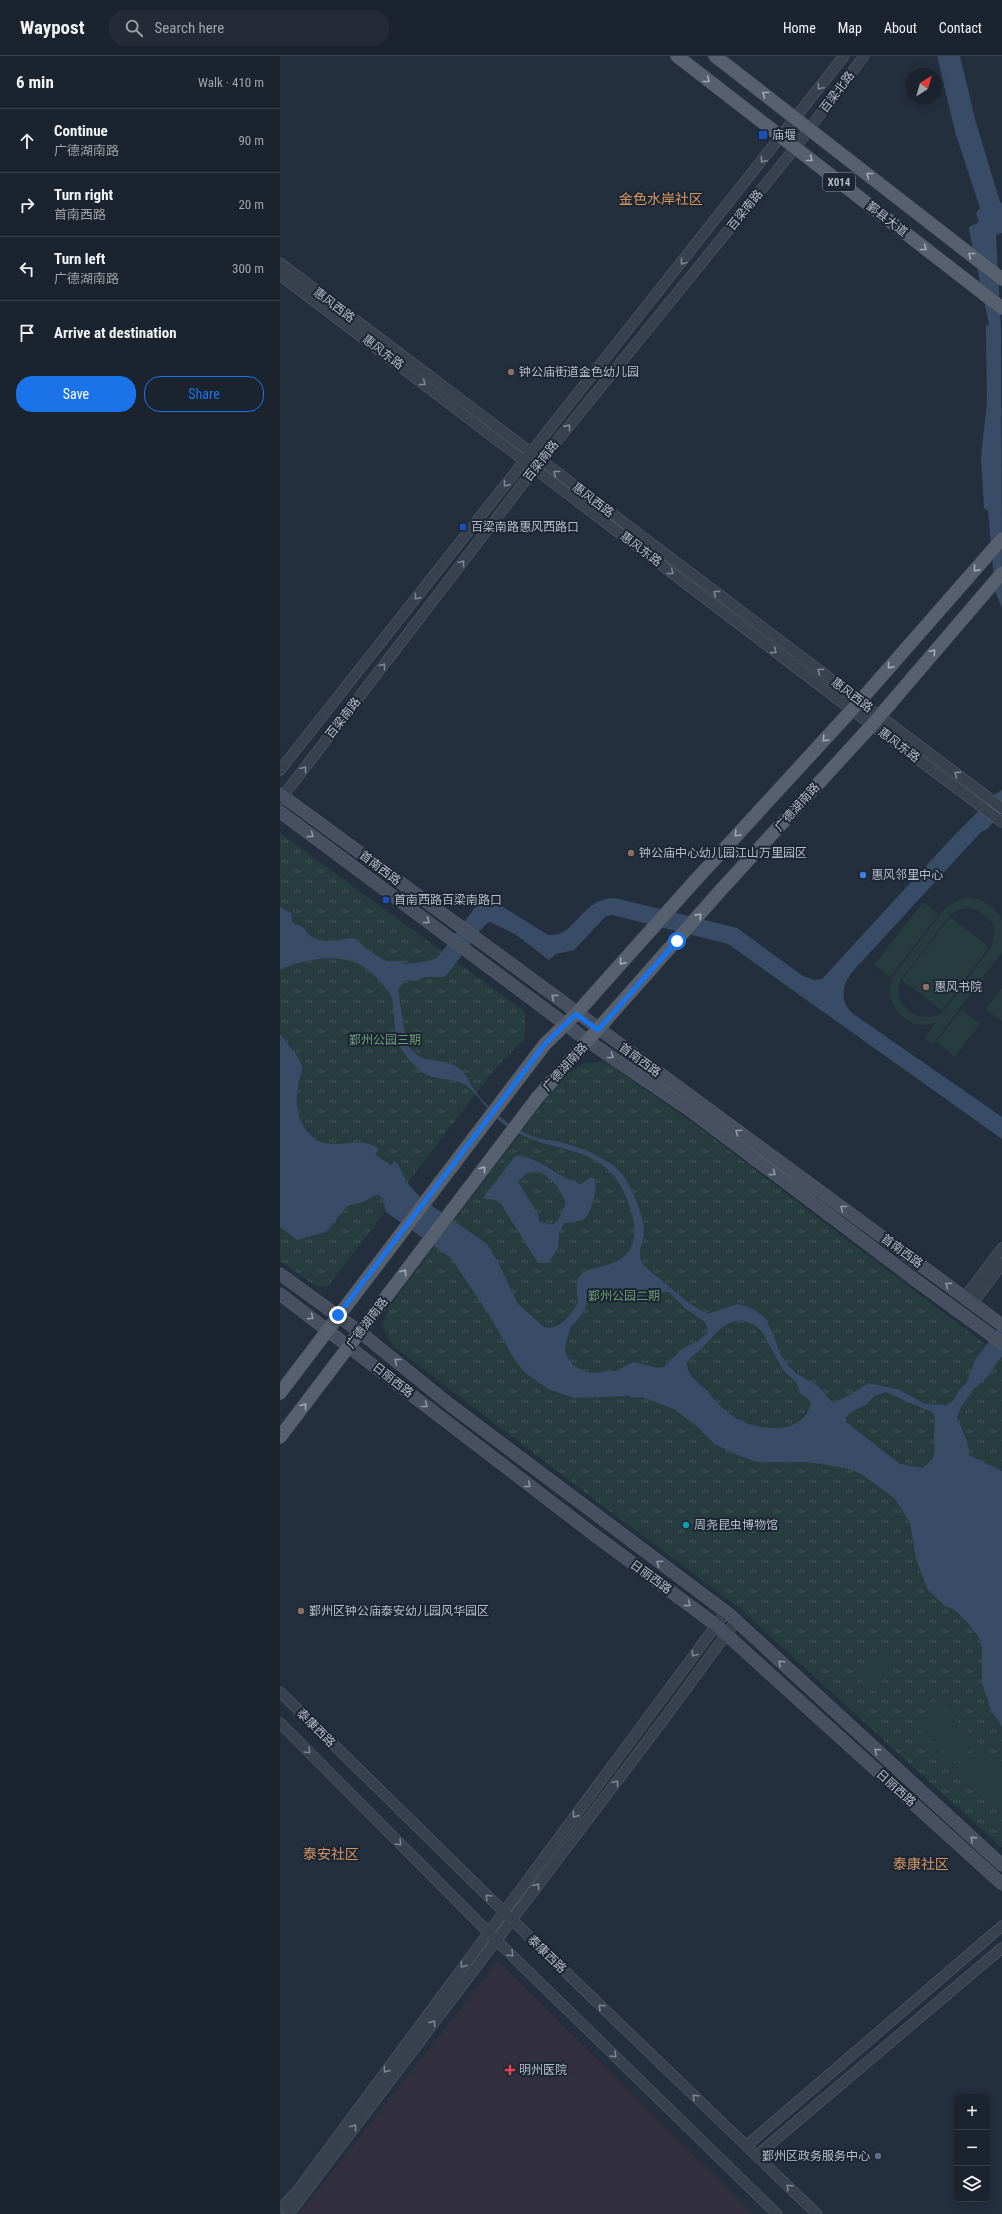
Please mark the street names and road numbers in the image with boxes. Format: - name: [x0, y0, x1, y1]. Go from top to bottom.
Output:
- street label: 百梁北路: [817, 69, 857, 115]
- road number: X014: [823, 173, 855, 191]
- street label: 百梁南路: [724, 187, 766, 233]
- street label: 鄞县大道: [864, 199, 910, 239]
- street label: 惠风西路: [311, 285, 357, 325]
- street label: 惠风东路: [360, 332, 406, 372]
- street label: 百梁南路: [521, 438, 561, 484]
- street label: 惠风西路: [570, 480, 616, 520]
- street label: 惠风东路: [618, 529, 664, 569]
- street label: 惠风西路: [829, 675, 875, 715]
- street label: 百梁南路: [323, 695, 363, 741]
- street label: 惠风东路: [876, 725, 922, 765]
- street label: 广德湖南路: [772, 780, 822, 834]
- street label: 首南西路: [357, 848, 403, 888]
- street label: 广德湖南路: [540, 1040, 590, 1094]
- street label: 首南西路: [616, 1040, 664, 1080]
- street label: 首南西路: [878, 1231, 926, 1271]
- street label: 广德湖南路: [343, 1295, 391, 1351]
- street label: 日丽西路: [370, 1360, 416, 1400]
- street label: 日丽西路: [627, 1557, 675, 1597]
- street label: 泰康西路: [294, 1706, 338, 1750]
- street label: 日丽西路: [873, 1767, 919, 1809]
- street label: 泰康西路: [525, 1932, 569, 1976]

